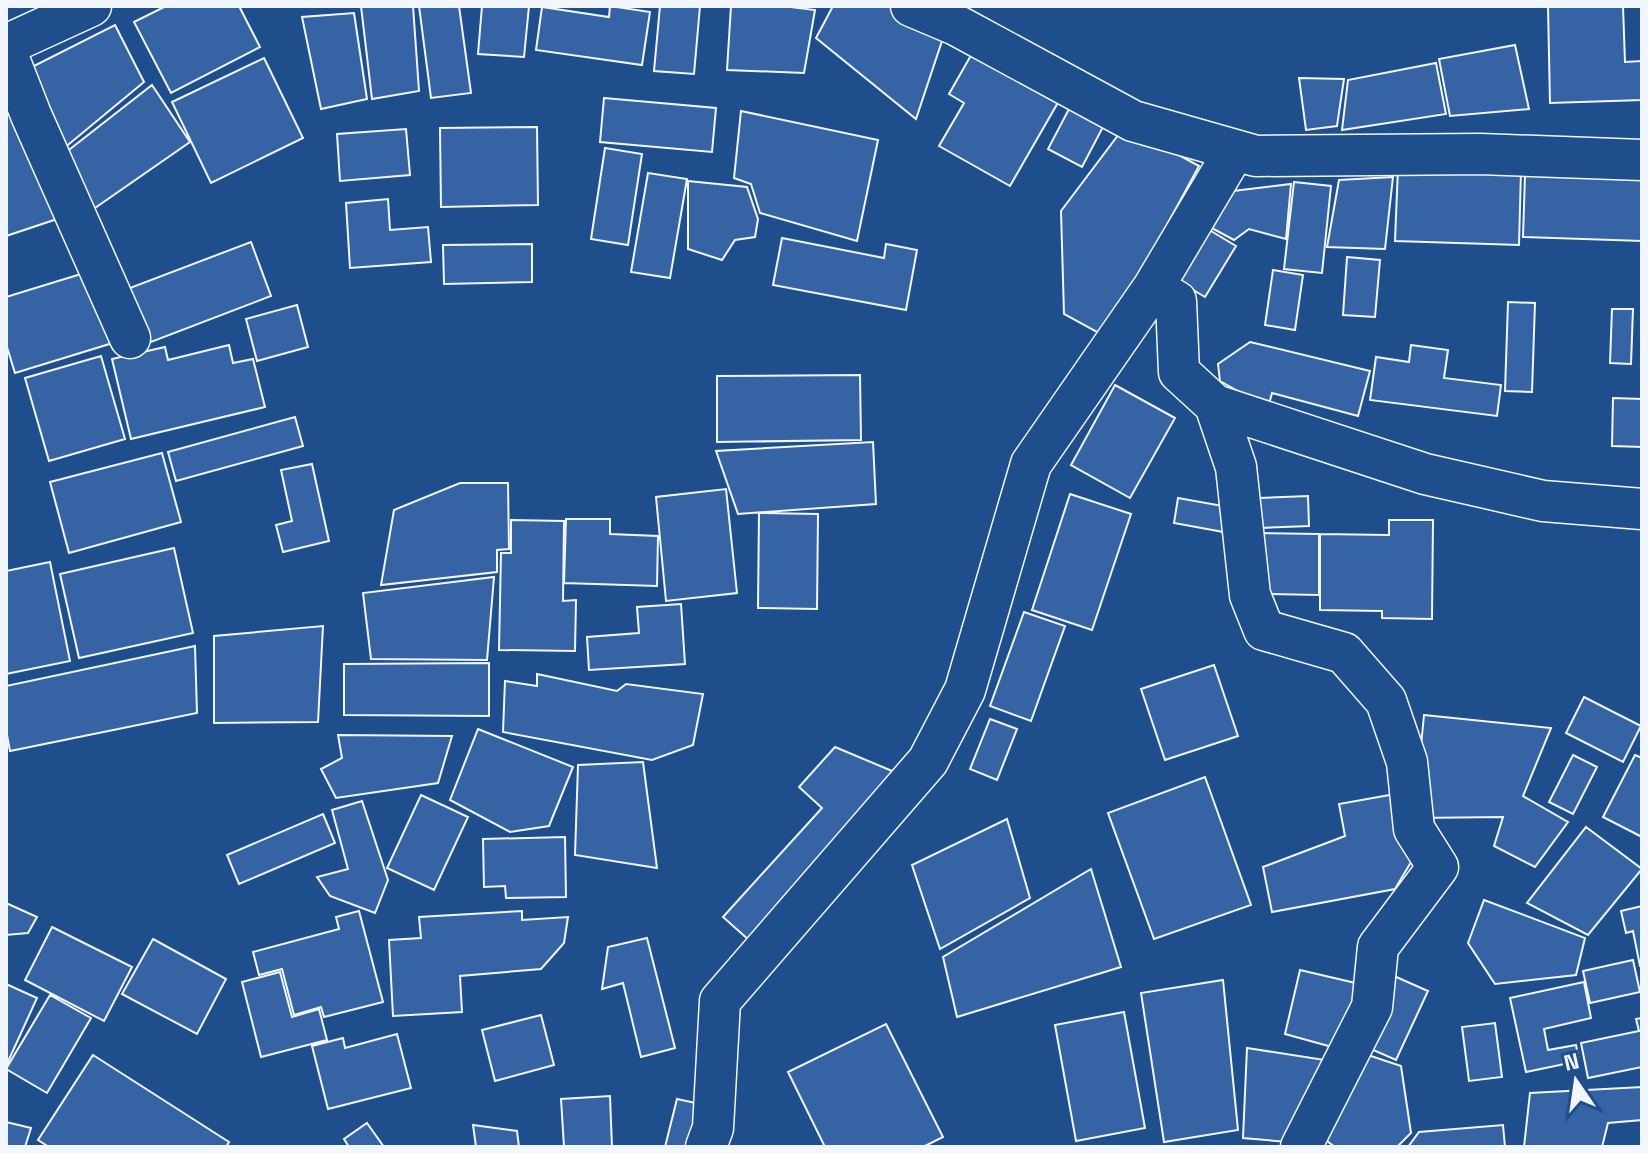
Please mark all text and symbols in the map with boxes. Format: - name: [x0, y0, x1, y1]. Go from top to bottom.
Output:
- north arrow: [1536, 1041, 1616, 1121]
- text: N: [1561, 1046, 1582, 1077]

